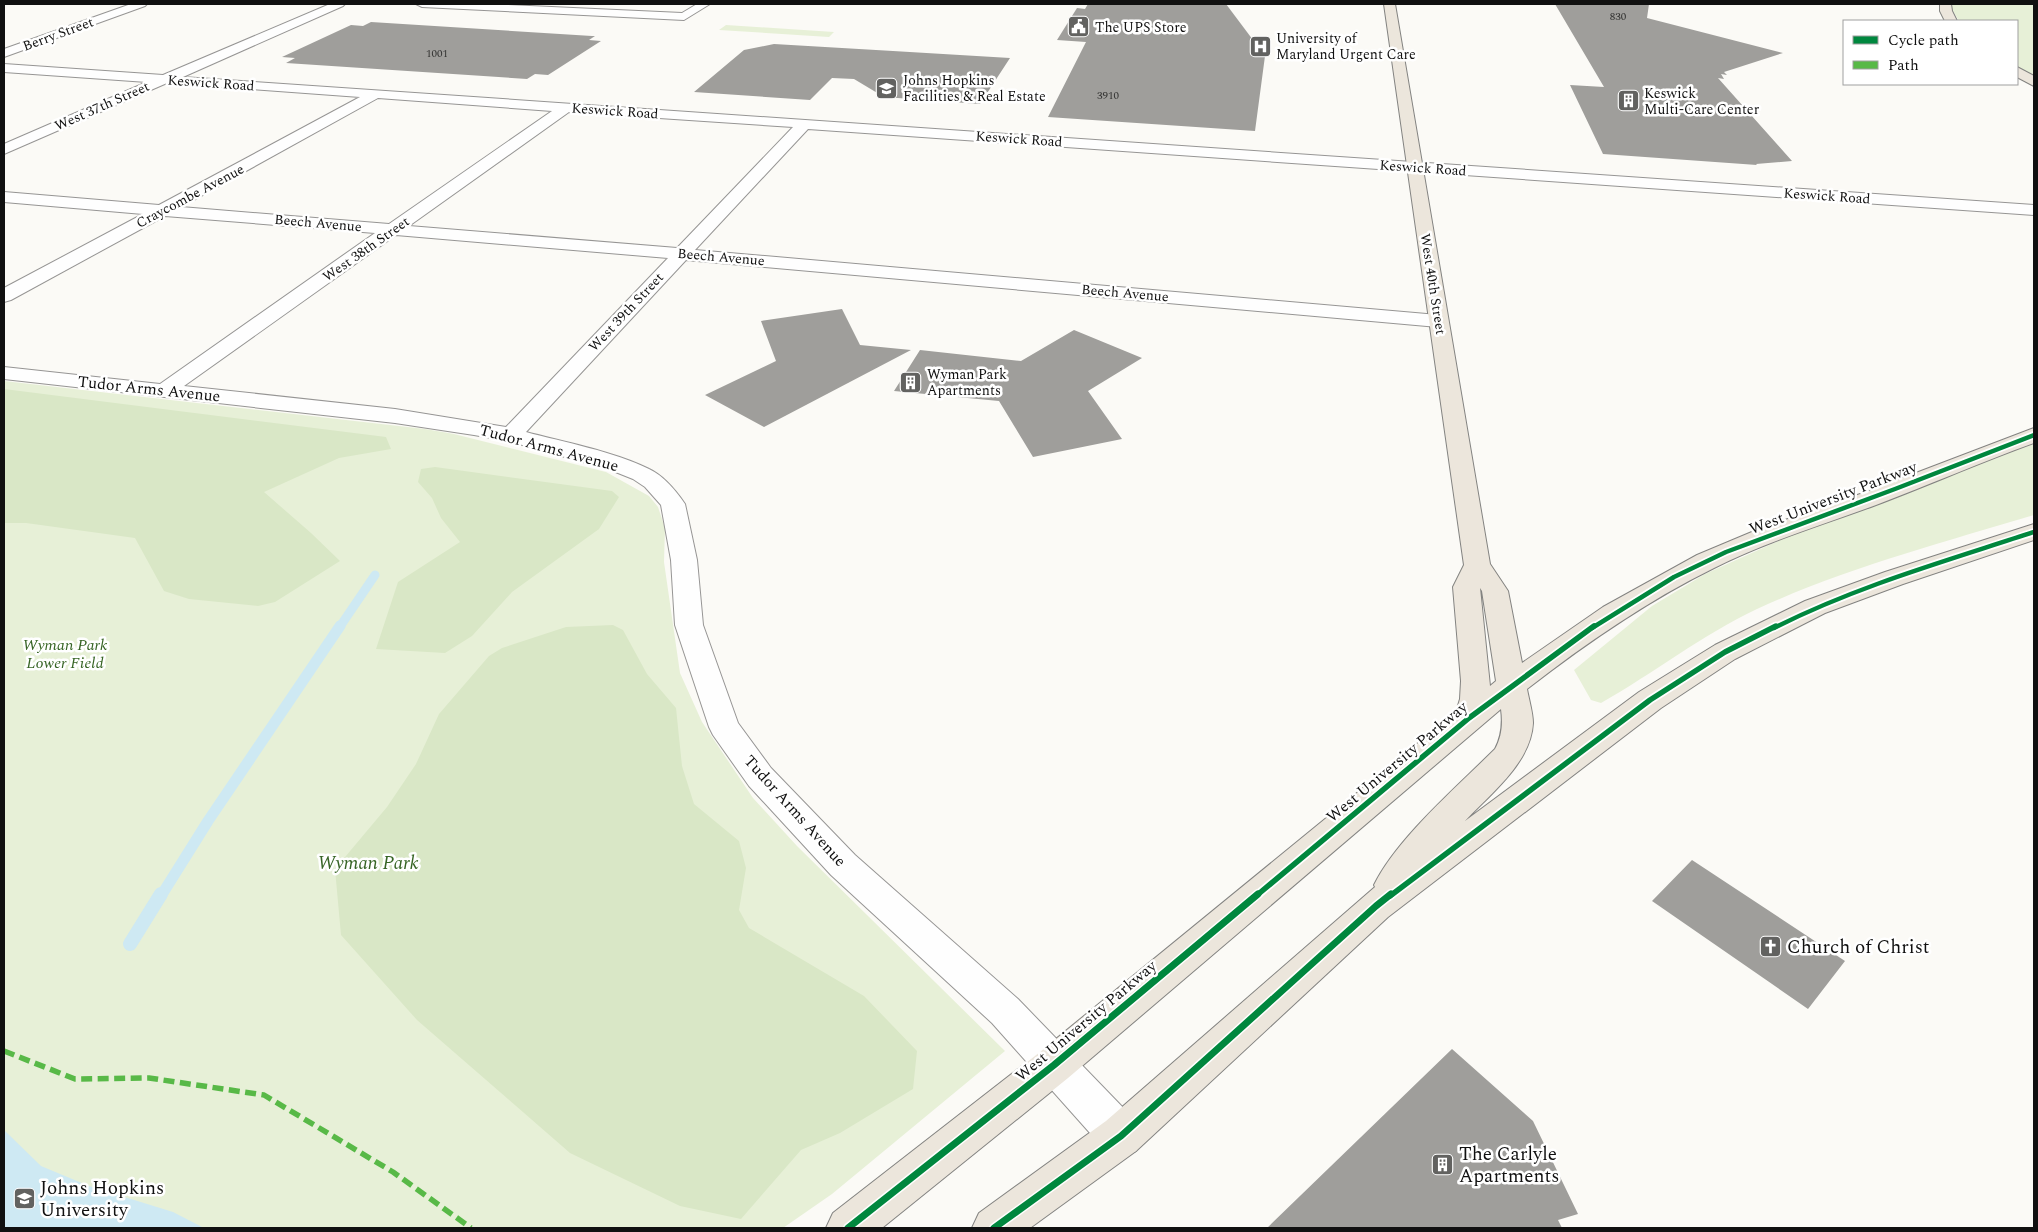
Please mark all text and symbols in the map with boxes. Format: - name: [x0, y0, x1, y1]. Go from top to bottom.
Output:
- house number: 830: [1610, 8, 1627, 25]
- street label: Berry Street: [20, 11, 96, 57]
- public building icon: The UPS Store: [1067, 15, 1091, 39]
- place label: The UPS Store: [1095, 17, 1187, 38]
- legend: [1843, 20, 2018, 85]
- place label: University of Maryland Urgent Care: [1276, 28, 1416, 65]
- text: Cycle path: [1888, 29, 1959, 52]
- hospital icon: University of Maryland Urgent Care: [1248, 34, 1272, 58]
- house number: 1001: [426, 45, 448, 62]
- text: Path: [1888, 54, 1919, 77]
- street label: Keswick Road: [167, 69, 255, 97]
- place label: Johns Hopkins Facilities & Real Estate: [903, 70, 1046, 107]
- street label: West 37th Street: [51, 76, 153, 136]
- school or university icon: Johns Hopkins Facilities & Real Estate: [875, 76, 899, 100]
- place label: Keswick Multi-Care Center: [1644, 83, 1760, 120]
- house number: 3910: [1097, 87, 1119, 104]
- building icon: Keswick Multi-Care Center: [1616, 89, 1640, 113]
- street label: Keswick Road: [571, 97, 659, 125]
- street label: Keswick Road: [975, 125, 1063, 153]
- street label: Keswick Road: [1379, 154, 1467, 182]
- street label: Craycombe Avenue: [132, 158, 248, 233]
- street label: Keswick Road: [1783, 182, 1871, 210]
- street label: Beech Avenue: [274, 209, 363, 237]
- street label: West 38th Street: [318, 211, 414, 287]
- street label: West 40th Street: [1415, 232, 1451, 336]
- street label: Beech Avenue: [677, 243, 766, 271]
- street label: West 39th Street: [584, 268, 668, 356]
- street label: Beech Avenue: [1081, 279, 1170, 307]
- place label: Wyman Park Apartments: [927, 364, 1007, 401]
- street label: Tudor Arms Avenue: [76, 370, 222, 408]
- building icon: Wyman Park Apartments: [899, 370, 923, 394]
- street label: Tudor Arms Avenue: [477, 418, 621, 478]
- street label: West University Parkway: [1746, 454, 1922, 541]
- park label: Wyman Park Lower Field: [22, 633, 108, 675]
- street label: West University Parkway: [1321, 695, 1474, 828]
- street label: Tudor Arms Avenue: [738, 750, 852, 872]
- park label: Wyman Park: [317, 849, 419, 878]
- place label: Church of Christ: [1787, 933, 1930, 962]
- church icon: Church of Christ: [1759, 935, 1783, 959]
- street label: West University Parkway: [1010, 954, 1163, 1087]
- place label: The Carlyle Apartments: [1459, 1140, 1559, 1191]
- building icon: The Carlyle Apartments: [1431, 1153, 1455, 1177]
- place label: Johns Hopkins University: [40, 1174, 164, 1225]
- school or university icon: Johns Hopkins University: [12, 1187, 36, 1211]

